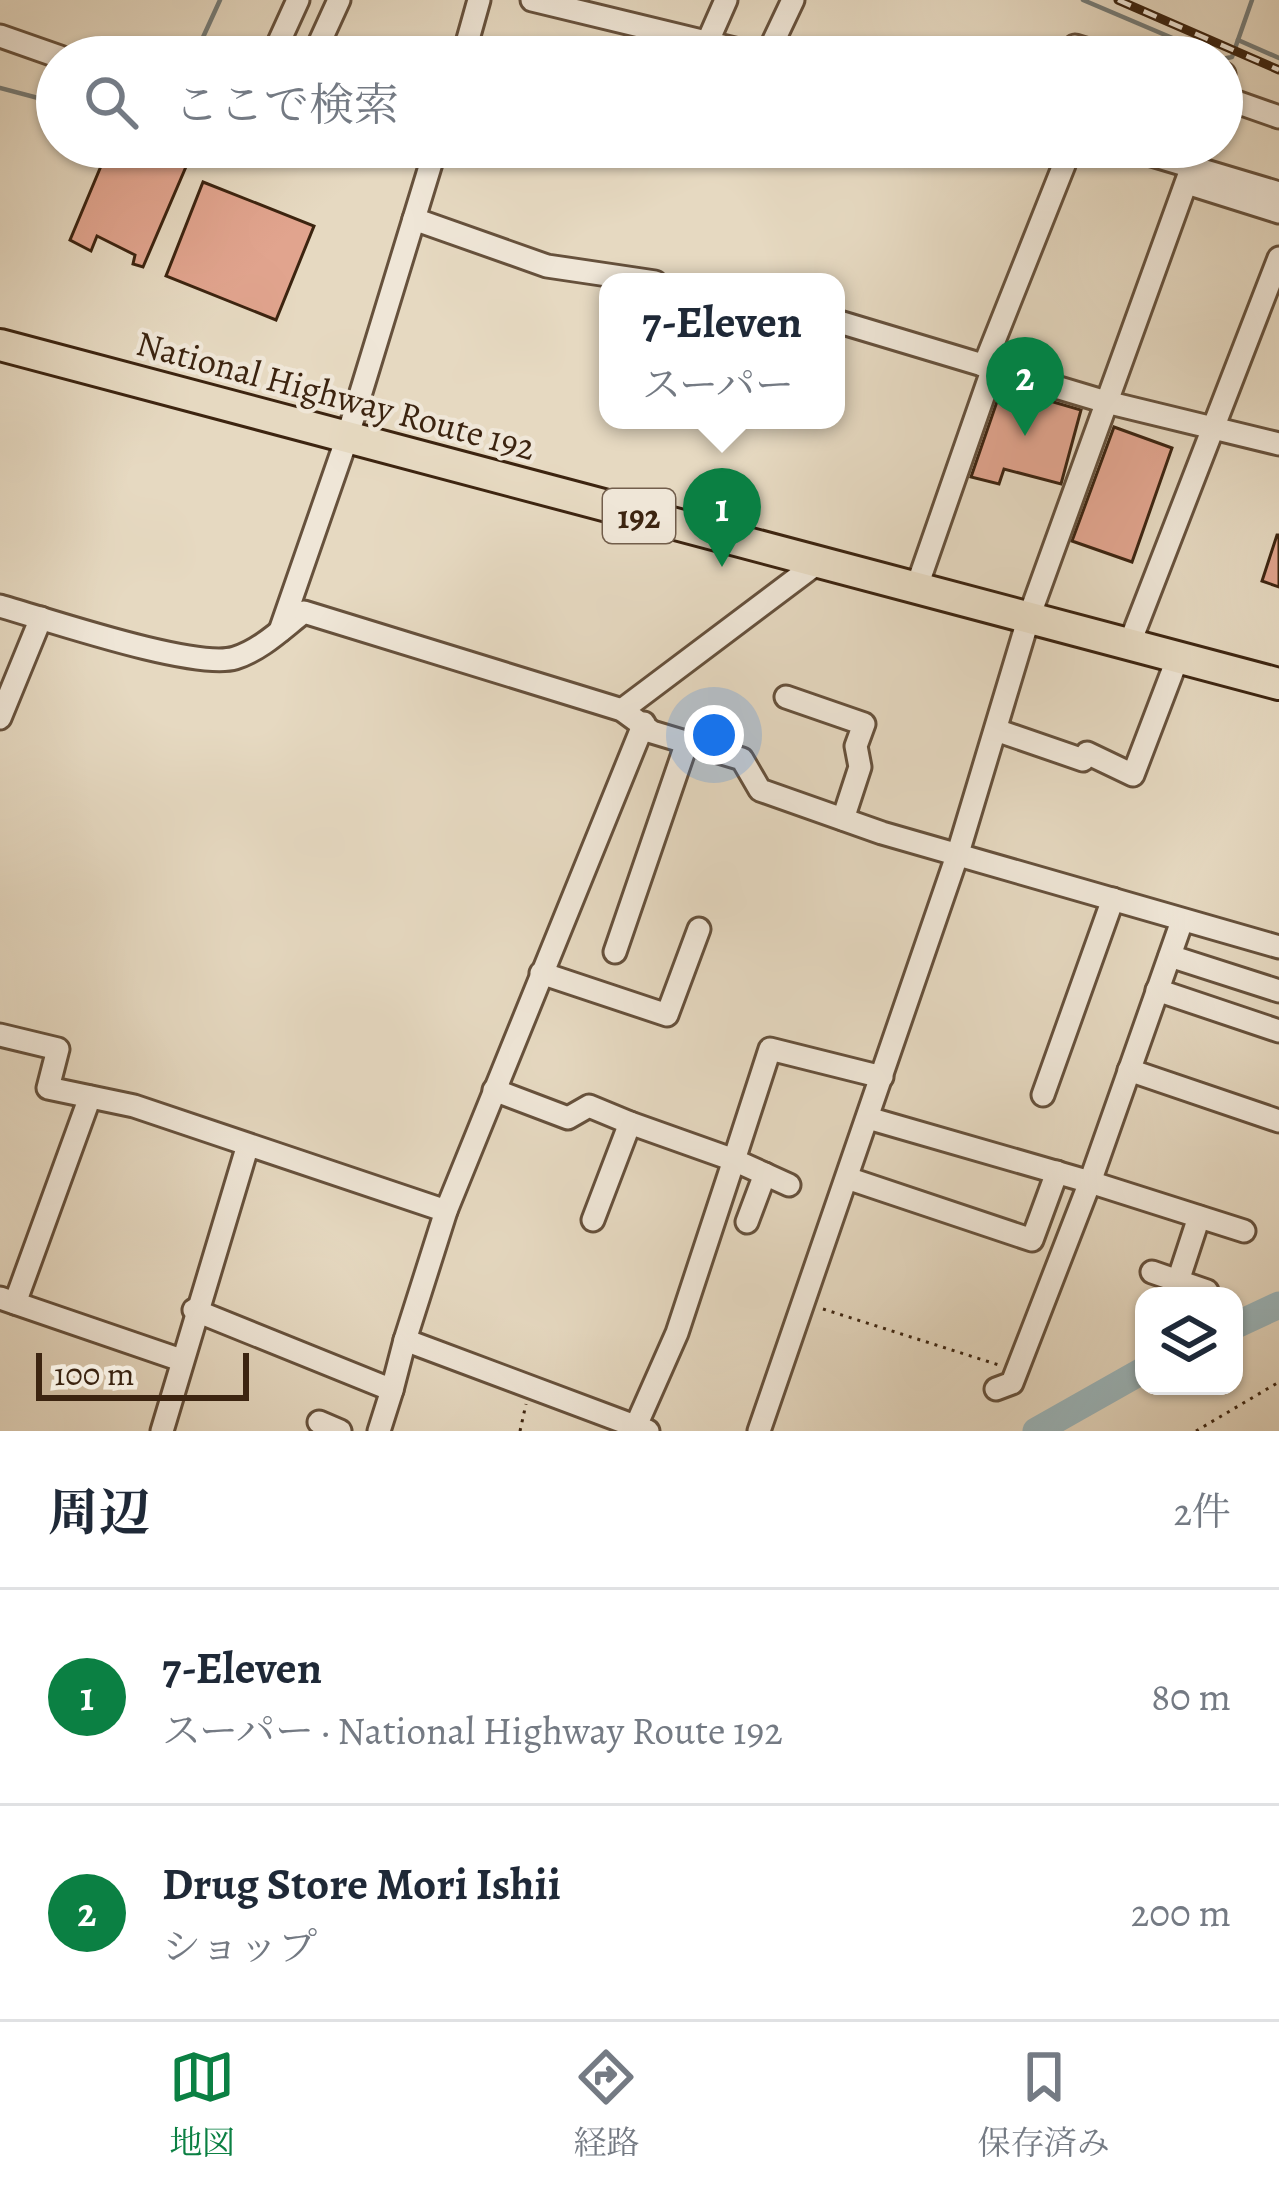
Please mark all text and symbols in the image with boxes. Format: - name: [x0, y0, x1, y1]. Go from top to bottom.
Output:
- search box: [36, 36, 1243, 168]
- icon: search: [78, 69, 144, 135]
- text: ここで検索: [174, 74, 399, 136]
- popup: [599, 273, 845, 429]
- text: 7-Eleven: [642, 291, 802, 353]
- street label: National Highway Route 192: [131, 318, 541, 472]
- pin: 2: [986, 337, 1064, 436]
- text: スーパー: [642, 358, 794, 411]
- pin: 1: [683, 468, 761, 567]
- road number: 192: [603, 489, 675, 543]
- your location: [684, 705, 744, 765]
- map controls: [1135, 1287, 1243, 1395]
- button: layers: [1135, 1287, 1243, 1395]
- scale bar: [36, 1347, 249, 1400]
- text: 100 m: [54, 1351, 134, 1396]
- text: 周辺: [48, 1478, 150, 1548]
- text: 2件: [1173, 1485, 1231, 1538]
- text: 7-Eleven: [162, 1637, 322, 1699]
- text: 1: [80, 1670, 94, 1723]
- text: 80 m: [1151, 1670, 1231, 1723]
- text: スーパー · National Highway Route 192: [162, 1704, 783, 1757]
- text: Drug Store Mori Ishii: [162, 1853, 561, 1915]
- text: 2: [78, 1886, 96, 1939]
- text: 200 m: [1131, 1886, 1231, 1939]
- text: ショップ: [162, 1920, 317, 1973]
- tab: 地図: [169, 2044, 235, 2165]
- tab: 経路: [573, 2044, 639, 2165]
- tab: 保存済み: [978, 2044, 1110, 2165]

